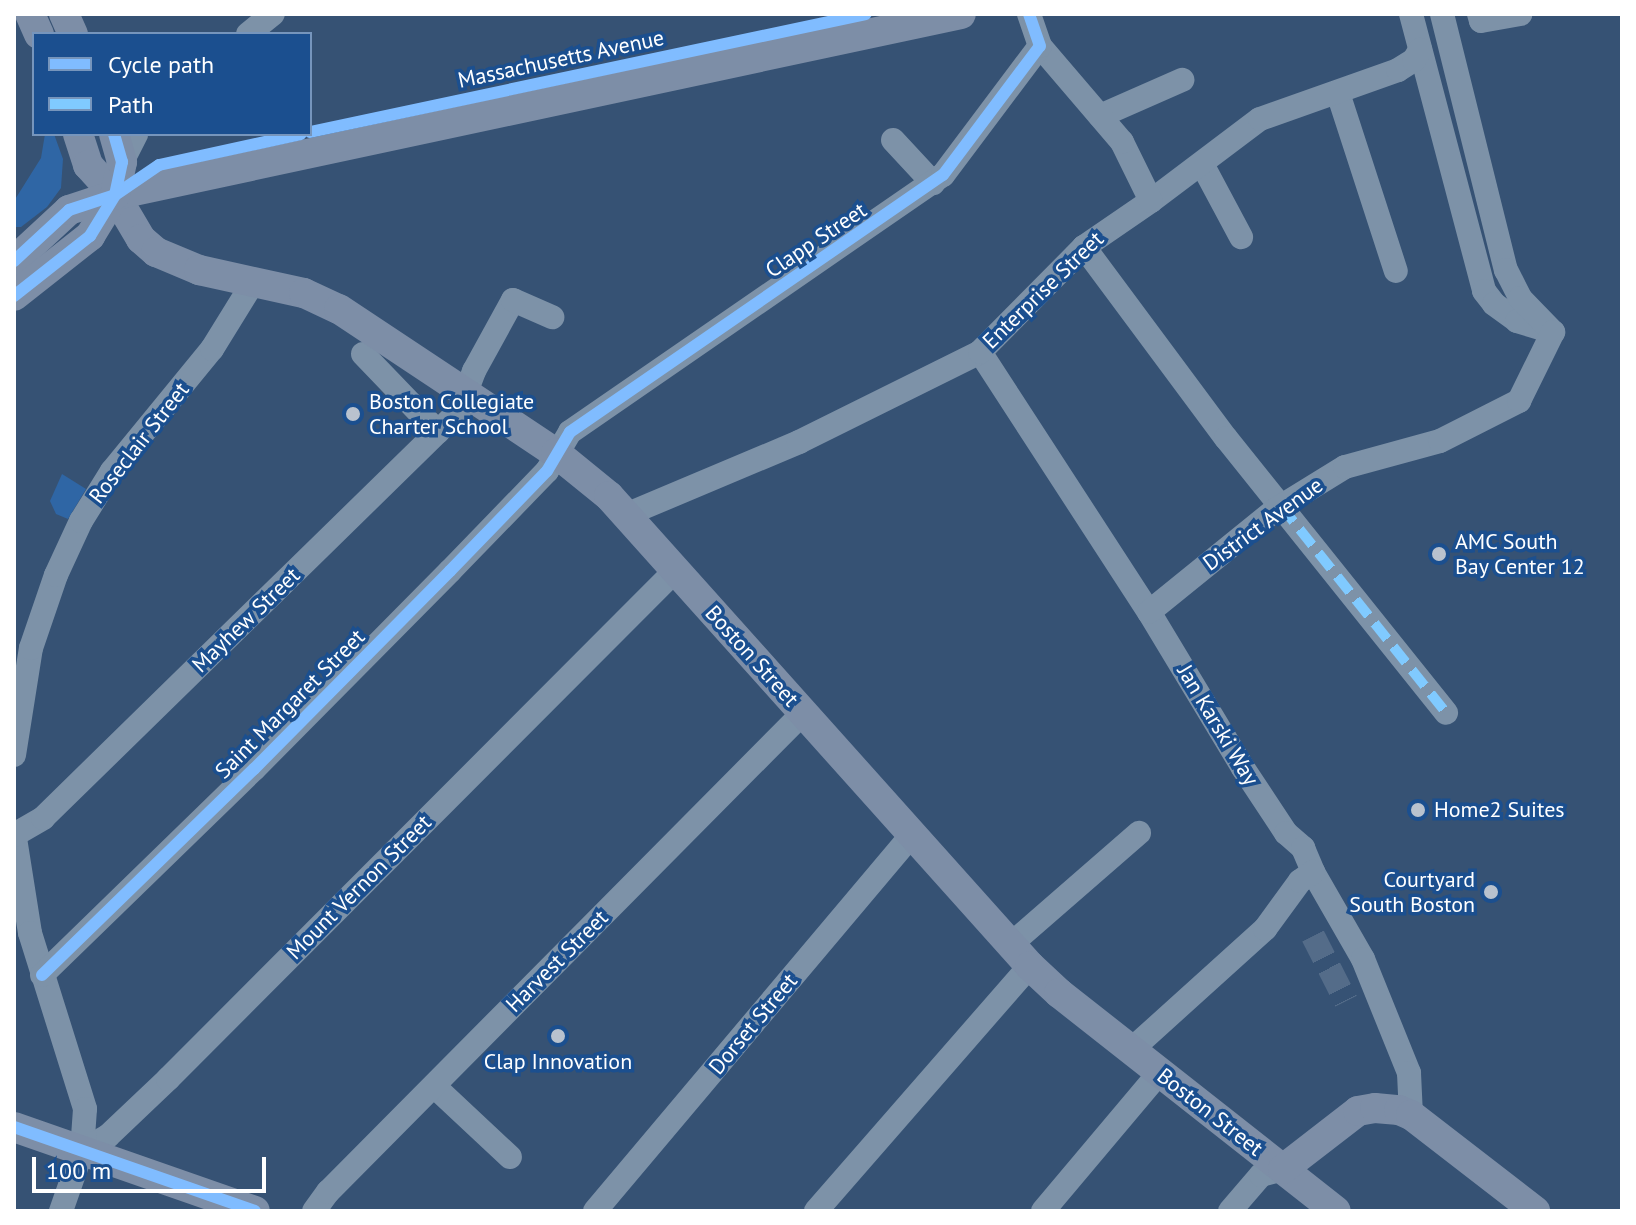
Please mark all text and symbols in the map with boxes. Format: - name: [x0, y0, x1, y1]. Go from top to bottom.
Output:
- street label: Massachusetts Avenue: [455, 24, 667, 94]
- legend: [32, 32, 312, 136]
- text: Cycle path: [108, 49, 214, 80]
- text: Path: [108, 89, 154, 120]
- street label: Clapp Street: [761, 197, 871, 283]
- street label: Enterprise Street: [977, 226, 1109, 354]
- street label: Roseclair Street: [83, 377, 195, 509]
- place label: Boston Collegiate Charter School: [369, 388, 534, 440]
- marker: Boston Collegiate Charter School: [344, 405, 362, 423]
- street label: District Avenue: [1198, 471, 1328, 577]
- place label: AMC South Bay Center 12: [1455, 528, 1586, 580]
- marker: AMC South Bay Center 12: [1430, 545, 1448, 563]
- street label: Mayhew Street: [187, 562, 305, 678]
- street label: Boston Street: [700, 600, 804, 712]
- street label: Saint Margaret Street: [210, 624, 370, 784]
- street label: Jan Karski Way: [1172, 660, 1264, 790]
- place label: Home2 Suites: [1434, 797, 1565, 823]
- marker: Home2 Suites: [1409, 801, 1427, 819]
- street label: Mount Vernon Street: [281, 809, 437, 965]
- place label: Courtyard South Boston: [1349, 866, 1475, 918]
- marker: Courtyard South Boston: [1482, 883, 1500, 901]
- street label: Harvest Street: [500, 904, 614, 1018]
- street label: Dorset Street: [703, 968, 803, 1080]
- marker: Clap Innovation: [549, 1027, 567, 1045]
- place label: Clap Innovation: [484, 1049, 632, 1075]
- street label: Boston Street: [1152, 1063, 1268, 1161]
- scale bar: [36, 1141, 270, 1191]
- text: 100 m: [46, 1155, 111, 1186]

